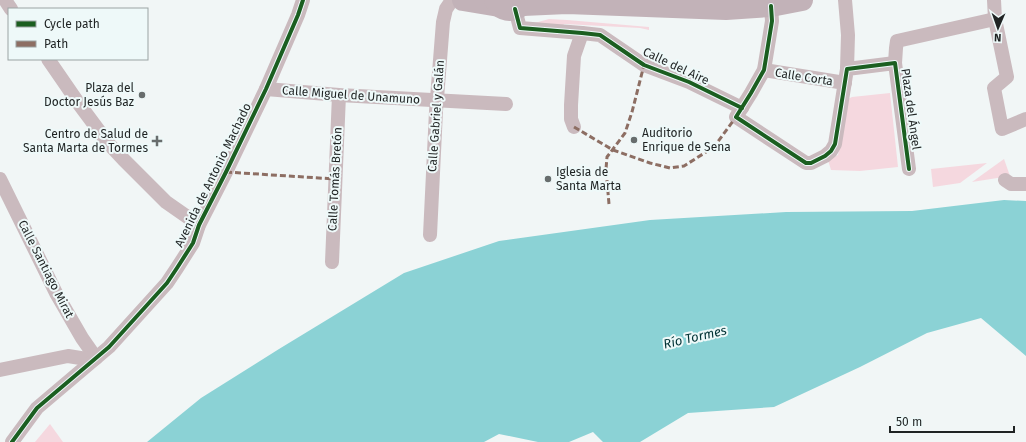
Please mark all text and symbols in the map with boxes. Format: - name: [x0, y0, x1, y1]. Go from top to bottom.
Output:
- legend: [8, 8, 148, 60]
- north arrow: [978, 8, 1018, 48]
- text: Cycle path: [44, 17, 100, 31]
- text: N: [994, 31, 1002, 44]
- text: Path: [44, 37, 68, 51]
- street label: Calle del Aire: [641, 45, 711, 87]
- street label: Calle Gabriel y Galán: [425, 60, 447, 172]
- street label: Calle Corta: [774, 66, 834, 88]
- street label: Plaza del Ángel: [898, 67, 925, 151]
- place label: Plaza del Doctor Jesús Baz: [44, 81, 134, 109]
- street label: Calle Miguel de Unamuno: [281, 83, 421, 107]
- marker: Plaza del Doctor Jesús Baz: [137, 90, 147, 100]
- street label: Avenida de Antonio Machado: [172, 101, 254, 249]
- place label: Auditorio Enrique de Sena: [642, 126, 731, 154]
- place label: Centro de Salud de Santa Marta de Tormes: [23, 127, 148, 155]
- street label: Calle Tomás Bretón: [325, 127, 345, 231]
- marker: Centro de Salud de Santa Marta de Tormes: [151, 135, 163, 147]
- marker: Auditorio Enrique de Sena: [629, 135, 639, 145]
- place label: Iglesia de Santa Marta: [556, 165, 621, 193]
- marker: Iglesia de Santa Marta: [543, 174, 553, 184]
- street label: Calle Santiago Mirat: [15, 218, 77, 321]
- water label: Río Tormes: [662, 322, 728, 352]
- scale bar: [890, 408, 1014, 434]
- text: 50 m: [896, 415, 922, 429]

